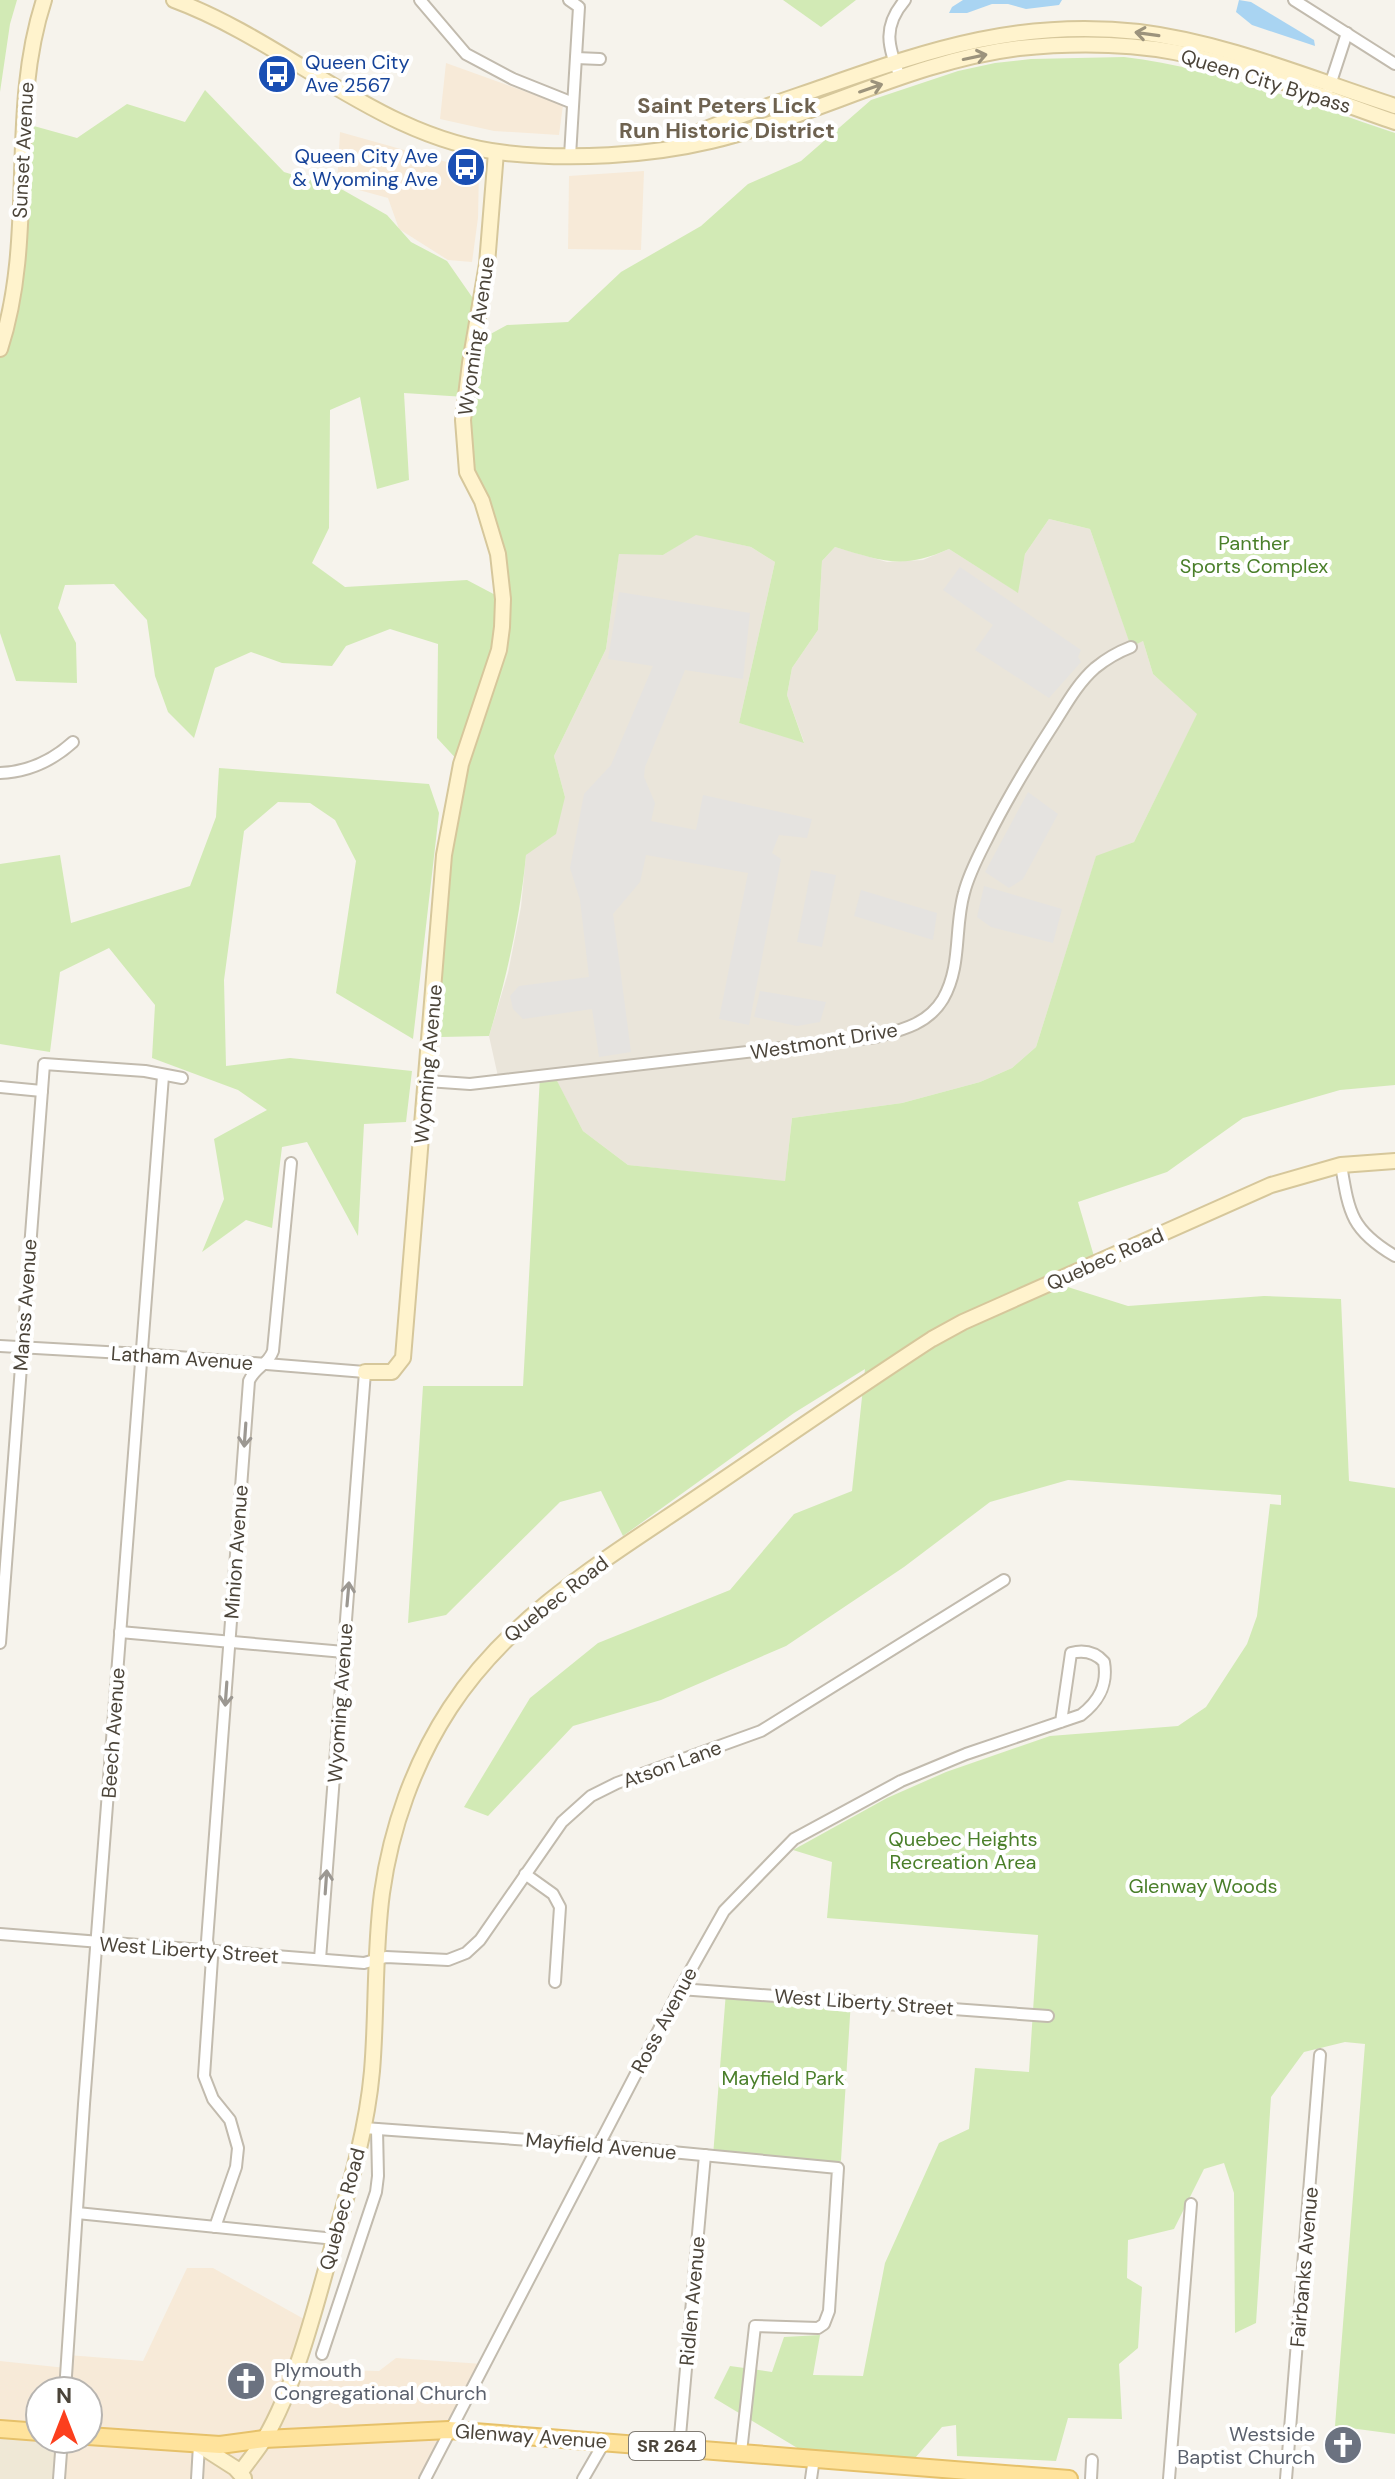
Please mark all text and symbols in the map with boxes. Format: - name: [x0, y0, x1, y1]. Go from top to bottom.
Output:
- one-way arrow: [1135, 26, 1160, 41]
- street label: Queen City Bypass: [1178, 43, 1354, 119]
- place label: Queen City Ave 2567: [305, 49, 410, 98]
- one-way arrow: [962, 49, 987, 64]
- bus stop icon: Queen City Ave 2567: [256, 53, 298, 95]
- one-way arrow: [858, 79, 883, 94]
- street label: Sunset Avenue: [6, 81, 40, 219]
- district label: Saint Peters Lick Run Historic District: [619, 91, 835, 145]
- place label: Queen City Ave & Wyoming Ave: [292, 143, 438, 192]
- bus stop icon: Queen City Ave & Wyoming Ave: [445, 146, 487, 188]
- street label: Wyoming Avenue: [452, 255, 500, 417]
- park label: Panther Sports Complex: [1180, 530, 1328, 579]
- street label: Wyoming Avenue: [408, 983, 448, 1145]
- street label: Westmont Drive: [748, 1017, 900, 1065]
- street label: Quebec Road: [1042, 1222, 1168, 1296]
- street label: Manss Avenue: [7, 1238, 43, 1372]
- street label: Latham Avenue: [110, 1340, 254, 1376]
- one-way arrow: [237, 1421, 252, 1448]
- street label: Minion Avenue: [218, 1484, 254, 1620]
- street label: Quebec Road: [499, 1550, 613, 1648]
- one-way arrow: [341, 1581, 356, 1608]
- street label: Wyoming Avenue: [321, 1622, 359, 1784]
- street label: Beech Avenue: [95, 1667, 131, 1799]
- one-way arrow: [218, 1680, 233, 1707]
- street label: Atson Lane: [619, 1734, 725, 1794]
- park label: Quebec Heights Recreation Area: [888, 1826, 1038, 1875]
- one-way arrow: [319, 1869, 334, 1895]
- park label: Glenway Woods: [1128, 1873, 1278, 1899]
- street label: West Liberty Street: [98, 1931, 280, 1969]
- street label: Ross Avenue: [625, 1962, 703, 2078]
- street label: West Liberty Street: [773, 1983, 955, 2021]
- park label: Mayfield Park: [722, 2065, 844, 2091]
- street label: Mayfield Avenue: [524, 2126, 678, 2166]
- street label: Quebec Road: [313, 2145, 371, 2273]
- street label: Fairbanks Avenue: [1284, 2186, 1324, 2348]
- street label: Ridlen Avenue: [673, 2235, 711, 2367]
- place label: Plymouth Congregational Church: [274, 2357, 487, 2406]
- church icon: Plymouth Congregational Church: [225, 2360, 267, 2402]
- north arrow: [24, 2375, 104, 2455]
- text: N: [56, 2381, 72, 2410]
- street label: Glenway Avenue: [454, 2418, 608, 2454]
- place label: Westside Baptist Church: [1177, 2421, 1315, 2470]
- church icon: Westside Baptist Church: [1322, 2424, 1364, 2466]
- road number: SR 264: [629, 2432, 705, 2460]

